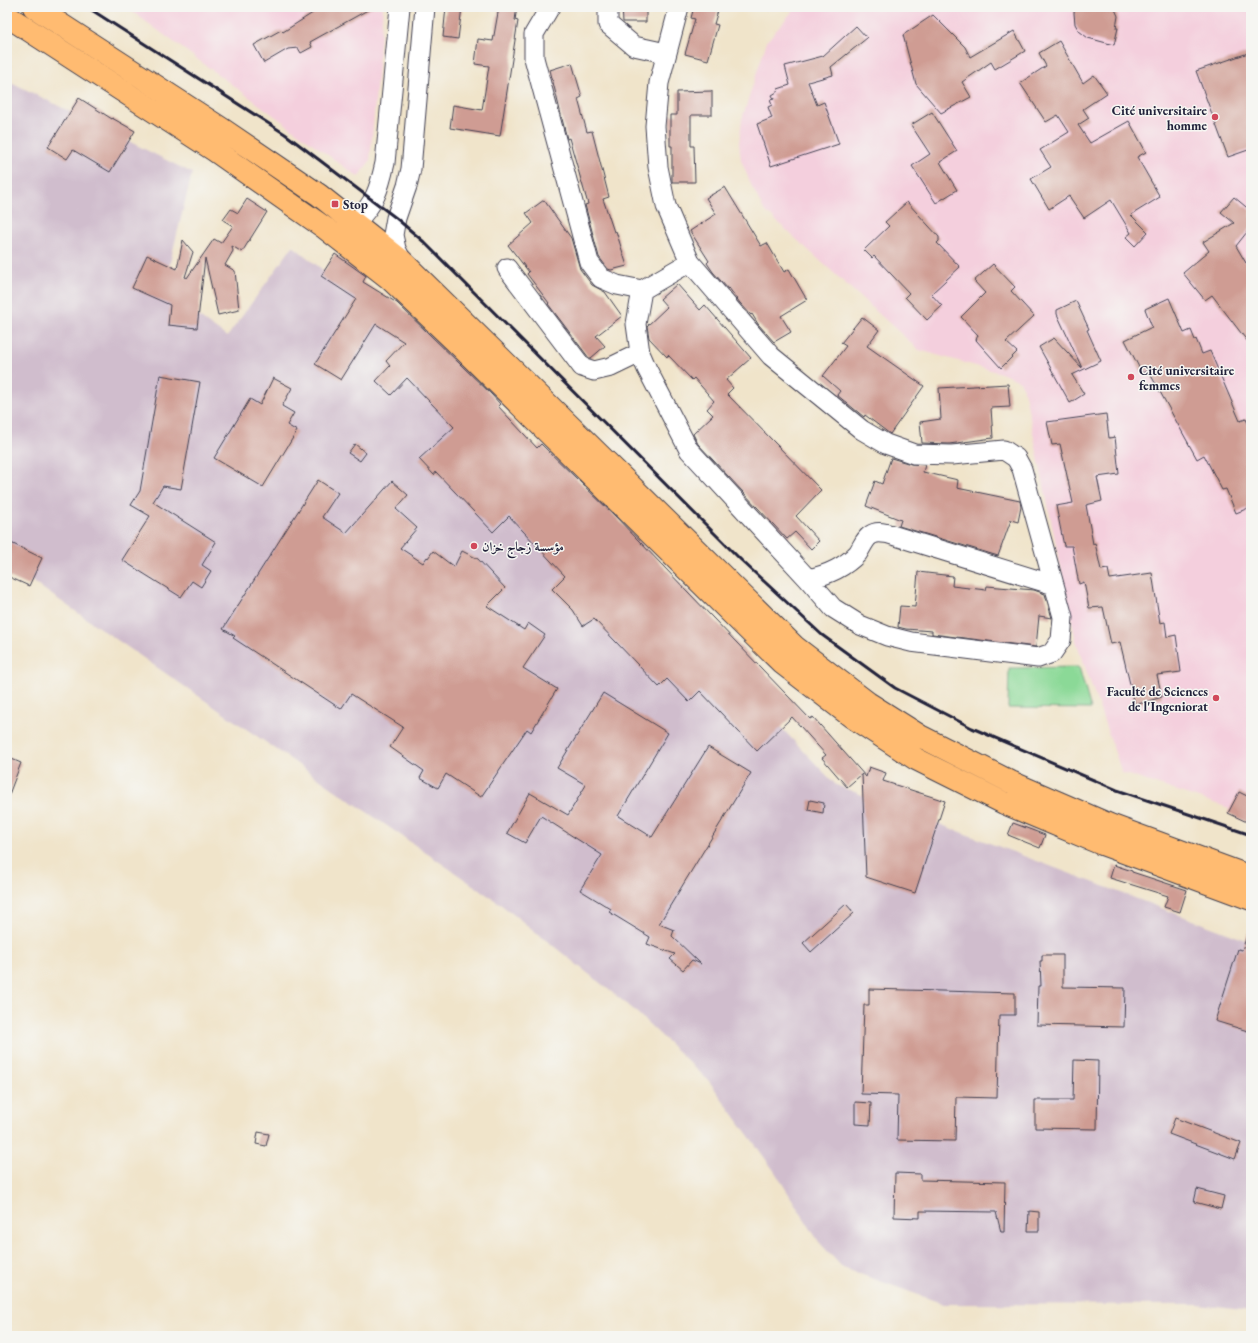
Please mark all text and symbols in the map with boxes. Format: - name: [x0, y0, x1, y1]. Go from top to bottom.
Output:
- place label: Cité universitaire homme: [1112, 102, 1208, 134]
- marker: Cité universitaire homme: [1210, 112, 1220, 122]
- place label: Stop: [343, 196, 368, 213]
- marker: Stop: [330, 199, 340, 209]
- place label: Cité universitaire femmes: [1139, 362, 1235, 394]
- marker: Cité universitaire femmes: [1126, 372, 1136, 382]
- place label: مؤسسة زجاج خزان: [482, 538, 564, 559]
- marker: مؤسسة زجاج خزان: [469, 541, 479, 551]
- place label: Faculté de Sciences de l'Ingeniorat: [1107, 683, 1208, 715]
- marker: Faculté de Sciences de l'Ingeniorat: [1211, 693, 1221, 703]

